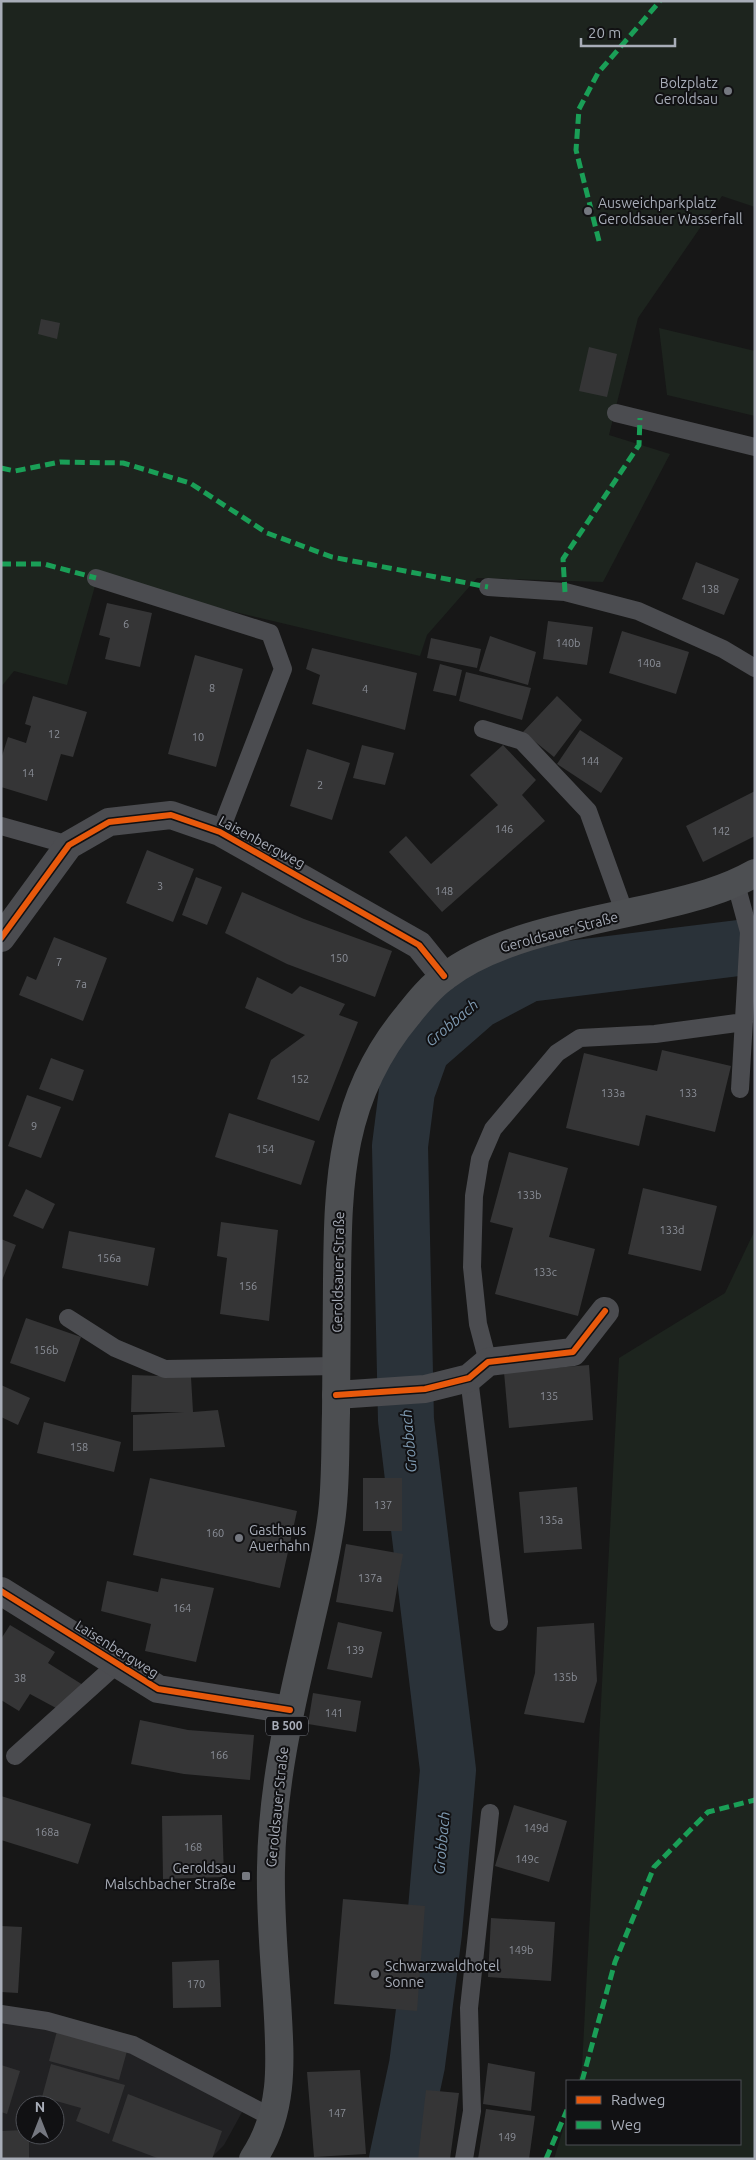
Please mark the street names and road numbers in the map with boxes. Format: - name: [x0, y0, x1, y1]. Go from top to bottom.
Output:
- street label: Laisenbergweg: [216, 813, 308, 871]
- street label: Geroldsauer Straße: [498, 909, 620, 955]
- street label: Geroldsauer Straße: [329, 1211, 347, 1333]
- street label: Laisenbergweg: [72, 1617, 162, 1681]
- road number: B 500: [266, 1716, 308, 1735]
- street label: Geroldsauer Straße: [263, 1746, 291, 1868]

